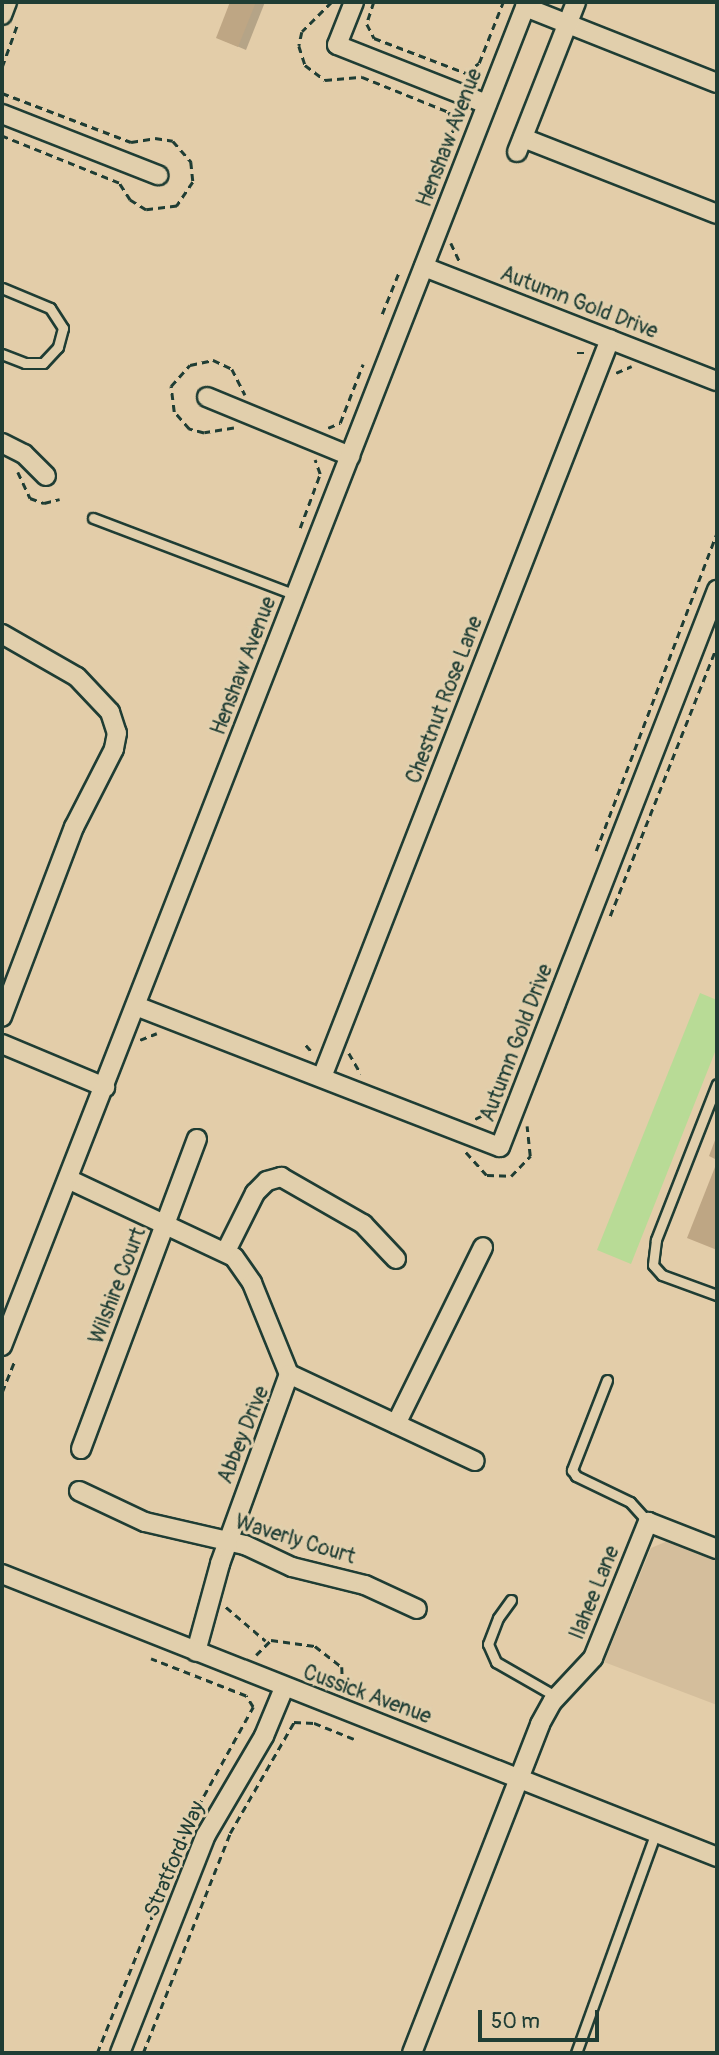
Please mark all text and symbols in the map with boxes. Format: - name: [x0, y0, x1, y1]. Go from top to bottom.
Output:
- street label: Henshaw Avenue: [412, 65, 488, 211]
- street label: Autumn Gold Drive: [497, 261, 661, 345]
- street label: Henshaw Avenue: [206, 593, 282, 739]
- street label: Chestnut Rose Lane: [401, 613, 489, 787]
- street label: Autumn Gold Drive: [475, 961, 559, 1125]
- street label: Wilshire Court: [84, 1224, 152, 1348]
- street label: Abbey Drive: [213, 1383, 275, 1487]
- street label: Waverly Court: [232, 1510, 358, 1570]
- street label: Ilahee Lane: [565, 1542, 625, 1644]
- street label: Cussick Avenue: [299, 1660, 435, 1730]
- street label: Stratford Way: [139, 1797, 211, 1921]
- scale bar: [481, 1996, 602, 2040]
- text: 50 m: [491, 2008, 540, 2035]

